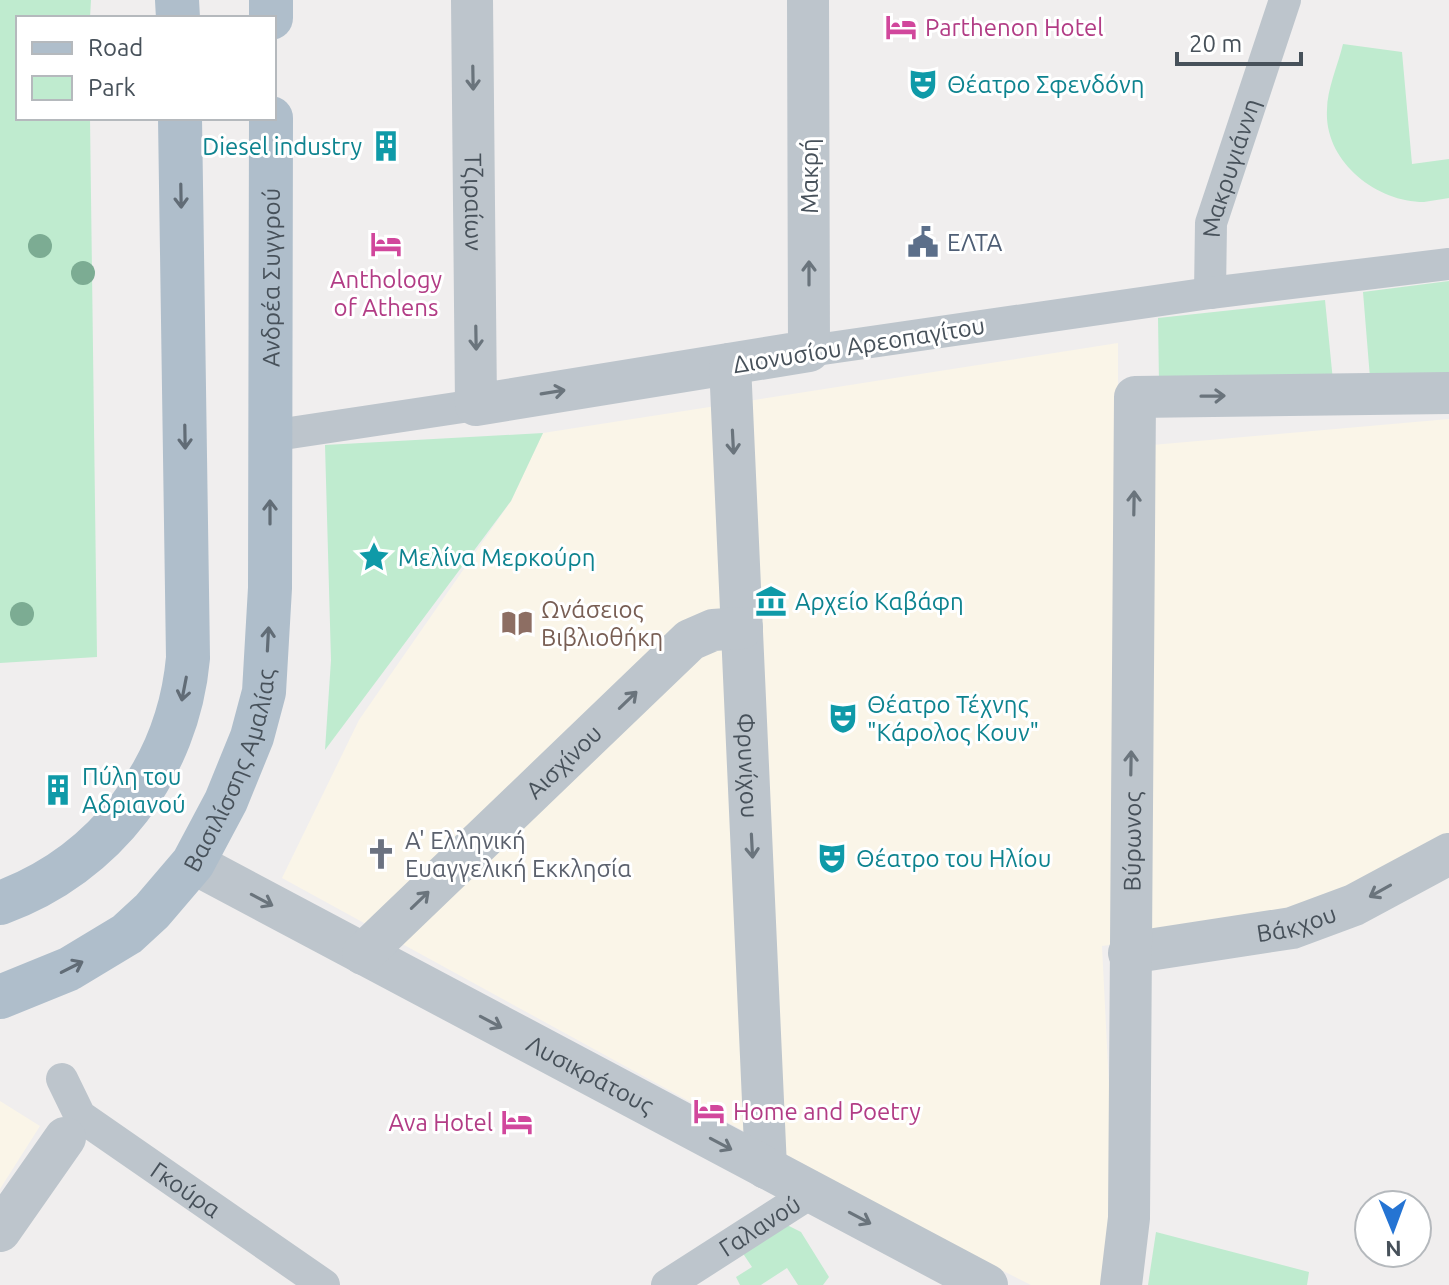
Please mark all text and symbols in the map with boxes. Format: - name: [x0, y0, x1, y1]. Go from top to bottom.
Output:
- hotel icon: Parthenon Hotel: [884, 10, 918, 44]
- place label: Parthenon Hotel: [925, 14, 1104, 41]
- legend: [16, 16, 276, 120]
- scale bar: [1177, 16, 1301, 66]
- text: 20 m: [1189, 30, 1242, 57]
- text: Road: [88, 34, 143, 61]
- one-way arrow: [465, 64, 480, 91]
- theatre icon: Θέατρο Σφενδόνη: [906, 67, 940, 101]
- place label: Θέατρο Σφενδόνη: [947, 71, 1144, 98]
- text: Park: [88, 74, 136, 101]
- street label: Μακρυγιάννη: [1197, 95, 1265, 238]
- building icon: Diesel industry: [369, 129, 403, 163]
- place label: Diesel industry: [202, 133, 362, 160]
- street label: Μακρή: [796, 138, 823, 214]
- street label: Τζιραίων: [460, 153, 488, 251]
- one-way arrow: [173, 182, 189, 209]
- street label: Ανδρέα Συγγρού: [257, 188, 284, 367]
- public building icon: ΕΛΤΑ: [906, 225, 940, 259]
- hotel icon: Anthology of Athens: [369, 227, 403, 261]
- place label: ΕΛΤΑ: [947, 229, 1003, 256]
- one-way arrow: [801, 260, 817, 287]
- place label: Anthology of Athens: [330, 266, 442, 321]
- street label: Διονυσίου Αρεοπαγίτου: [731, 312, 987, 378]
- one-way arrow: [468, 324, 483, 351]
- one-way arrow: [540, 384, 566, 399]
- one-way arrow: [1199, 388, 1226, 404]
- one-way arrow: [177, 423, 192, 450]
- one-way arrow: [726, 428, 741, 455]
- one-way arrow: [1126, 490, 1142, 517]
- one-way arrow: [262, 499, 278, 526]
- place icon: Μελίνα Μερκούρη: [357, 540, 391, 574]
- place label: Μελίνα Μερκούρη: [398, 544, 595, 571]
- museum icon: Αρχείο Καβάφη: [754, 584, 788, 618]
- place label: Αρχείο Καβάφη: [795, 588, 964, 615]
- place label: Ωνάσειος Βιβλιοθήκη: [541, 596, 663, 651]
- library icon: Ωνάσειος Βιβλιοθήκη: [500, 606, 534, 640]
- one-way arrow: [260, 626, 275, 653]
- street label: Βασιλίσσης Αμαλίας: [178, 668, 279, 876]
- one-way arrow: [176, 675, 191, 701]
- one-way arrow: [618, 691, 638, 710]
- place label: Θέατρο Τέχνης "Κάρολος Κουν": [867, 691, 1039, 746]
- theatre icon: Θέατρο Τέχνης "Κάρολος Κουν": [826, 701, 860, 735]
- street label: Φρυνίχου: [732, 712, 764, 819]
- street label: Αισχίνου: [520, 719, 607, 804]
- one-way arrow: [1123, 750, 1139, 777]
- place label: Πύλη του Αδριανού: [82, 763, 186, 818]
- building icon: Πύλη του Αδριανού: [41, 773, 75, 807]
- street label: Βύρωνος: [1118, 791, 1146, 891]
- place label: Α' Ελληνική Ευαγγελική Εκκλησία: [405, 827, 632, 882]
- one-way arrow: [744, 832, 759, 859]
- church icon: Α' Ελληνική Ευαγγελική Εκκλησία: [364, 837, 398, 871]
- theatre icon: Θέατρο του Ηλίου: [815, 841, 849, 875]
- place label: Θέατρο του Ηλίου: [856, 845, 1051, 872]
- one-way arrow: [1369, 884, 1393, 899]
- one-way arrow: [410, 890, 430, 909]
- one-way arrow: [249, 892, 273, 908]
- street label: Βάκχου: [1255, 899, 1340, 947]
- one-way arrow: [59, 958, 83, 974]
- one-way arrow: [479, 1014, 503, 1030]
- street label: Λυσικράτους: [522, 1029, 658, 1119]
- hotel icon: Home and Poetry: [692, 1094, 726, 1128]
- place label: Home and Poetry: [733, 1098, 921, 1125]
- hotel icon: Ava Hotel: [500, 1105, 534, 1139]
- place label: Ava Hotel: [389, 1109, 493, 1136]
- one-way arrow: [709, 1136, 732, 1152]
- street label: Γκούρα: [146, 1156, 226, 1223]
- north arrow: [1353, 1189, 1433, 1269]
- street label: Γαλανού: [714, 1190, 805, 1262]
- one-way arrow: [848, 1210, 871, 1226]
- text: N: [1385, 1237, 1402, 1262]

